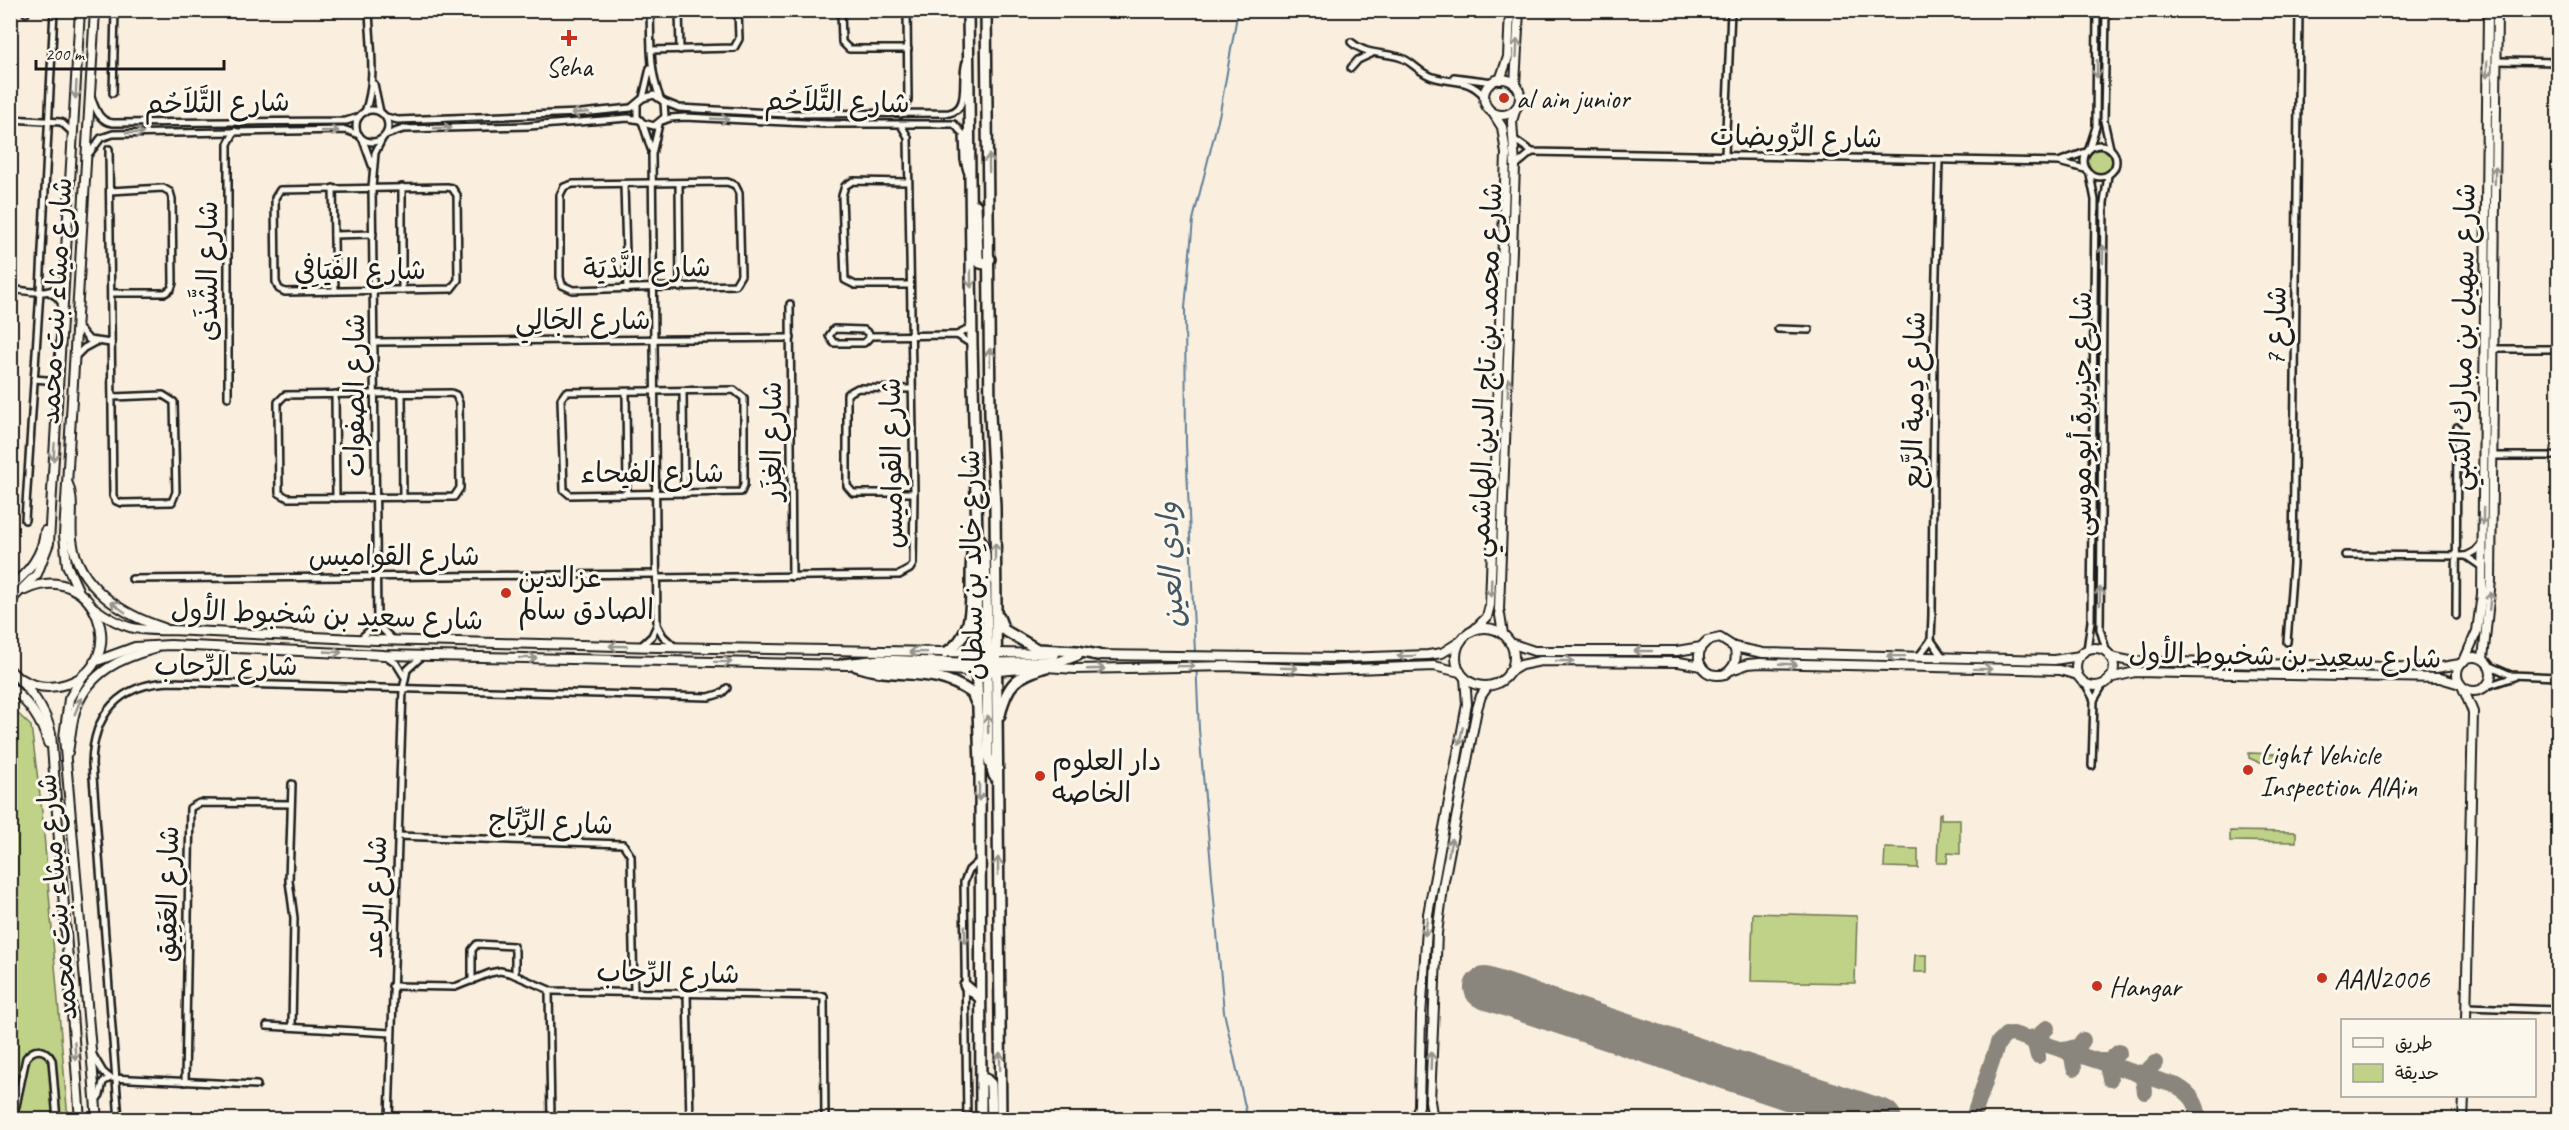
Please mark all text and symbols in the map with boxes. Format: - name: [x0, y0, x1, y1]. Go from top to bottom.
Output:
- marker: Seha: [560, 29, 578, 47]
- scale bar: [36, 33, 224, 71]
- one-way arrow: [1511, 38, 1522, 58]
- text: 200 m: [45, 43, 86, 65]
- place label: Seha: [546, 49, 594, 84]
- one-way arrow: [2091, 58, 2103, 78]
- one-way arrow: [2481, 58, 2493, 78]
- one-way arrow: [71, 79, 82, 99]
- place label: al ain junior: [1516, 81, 1631, 116]
- street label: شارع التَّلاَحُم: [764, 82, 910, 124]
- street label: شارع التَّلاَحُم: [144, 83, 290, 125]
- marker: al ain junior: [1497, 91, 1511, 105]
- one-way arrow: [570, 108, 590, 119]
- one-way arrow: [710, 113, 730, 124]
- street label: شارع الرُّويضات: [1710, 118, 1882, 157]
- one-way arrow: [433, 123, 453, 134]
- one-way arrow: [319, 125, 339, 137]
- one-way arrow: [124, 128, 144, 139]
- one-way arrow: [983, 153, 995, 173]
- one-way arrow: [2489, 166, 2500, 186]
- street label: شارع ميثاء بنت محمد: [32, 177, 81, 426]
- street label: شارع محمد بن تاج الدين الهاشمي: [1461, 182, 1517, 558]
- street label: شارع سهيل بن مبارك الكتبي: [2442, 183, 2490, 492]
- street label: شارع الشَّذَى: [187, 201, 227, 341]
- one-way arrow: [2097, 244, 2109, 264]
- street label: شارع النَّدْيَة: [583, 249, 711, 288]
- street label: شارع الفَيَافِي: [294, 252, 426, 290]
- one-way arrow: [966, 268, 977, 288]
- street label: شارع 7: [2257, 286, 2296, 366]
- street label: شارع جزيرة أبو موسى: [2064, 291, 2101, 537]
- street label: شارع الجَالِي: [515, 302, 651, 344]
- street label: شارع دِمية الرَّبع: [1894, 311, 1935, 489]
- street label: شارع الصفوات: [337, 313, 374, 477]
- one-way arrow: [984, 348, 996, 368]
- street label: شارع القواميس: [873, 377, 912, 549]
- one-way arrow: [1503, 378, 1514, 398]
- street label: شارع الغِزَر: [754, 381, 791, 503]
- one-way arrow: [49, 442, 60, 462]
- street label: شارع خالِد بن سلطان: [952, 449, 993, 681]
- street label: شارع الفيحاء: [580, 455, 724, 492]
- water label: وادي العين: [1148, 501, 1194, 629]
- one-way arrow: [2477, 505, 2489, 525]
- street label: شارع القواميس: [308, 538, 480, 575]
- one-way arrow: [989, 543, 1001, 563]
- place label: عزالدين الصادق سالم: [518, 560, 654, 631]
- one-way arrow: [1485, 577, 1497, 597]
- marker: عزالدين الصادق سالم: [499, 586, 513, 600]
- one-way arrow: [2094, 586, 2106, 606]
- street label: شارع سعيد بن شخبوط الأول: [170, 591, 484, 639]
- one-way arrow: [2485, 592, 2496, 612]
- one-way arrow: [110, 601, 126, 614]
- street label: شارع سعيد بن شخبوط الأول: [2128, 634, 2442, 678]
- one-way arrow: [608, 641, 628, 652]
- one-way arrow: [1634, 645, 1654, 657]
- one-way arrow: [323, 647, 343, 658]
- one-way arrow: [908, 647, 928, 658]
- street label: شارع الرِّحاب: [154, 648, 298, 685]
- one-way arrow: [1396, 650, 1416, 661]
- one-way arrow: [1886, 650, 1906, 661]
- one-way arrow: [517, 652, 537, 664]
- one-way arrow: [1554, 655, 1574, 667]
- one-way arrow: [712, 656, 732, 667]
- one-way arrow: [1777, 658, 1797, 669]
- one-way arrow: [1175, 661, 1195, 672]
- one-way arrow: [1085, 663, 1105, 674]
- one-way arrow: [1278, 663, 1298, 674]
- one-way arrow: [1972, 663, 1992, 675]
- one-way arrow: [73, 698, 84, 716]
- one-way arrow: [982, 715, 994, 735]
- one-way arrow: [1455, 725, 1466, 745]
- place label: Light Vehicle Inspection AlAin: [2260, 737, 2418, 804]
- place label: دار العلوم الخاصه: [1052, 743, 1162, 810]
- marker: Light Vehicle Inspection AlAin: [2241, 763, 2255, 777]
- marker: دار العلوم الخاصه: [1033, 769, 1047, 783]
- street label: شارع ميثاء بنت محمد: [28, 772, 87, 1022]
- one-way arrow: [974, 782, 985, 802]
- street label: شارع الرِّتَاج: [488, 801, 614, 844]
- street label: شارع العَقِيق: [149, 825, 188, 963]
- street label: شارع الرعد: [355, 835, 396, 959]
- one-way arrow: [1445, 837, 1456, 857]
- one-way arrow: [992, 857, 1004, 877]
- one-way arrow: [1420, 917, 1431, 937]
- one-way arrow: [959, 924, 971, 944]
- street label: شارع الرِّحاب: [596, 954, 740, 993]
- place label: AAN2006: [2334, 961, 2431, 996]
- place label: Hangar: [2109, 969, 2183, 1004]
- marker: AAN2006: [2315, 971, 2329, 985]
- marker: Hangar: [2090, 979, 2104, 993]
- legend: [2341, 1019, 2536, 1097]
- text: طريق: [2395, 1032, 2433, 1054]
- one-way arrow: [70, 1040, 81, 1060]
- one-way arrow: [994, 1052, 1006, 1072]
- one-way arrow: [1425, 1052, 1437, 1072]
- text: حديقة: [2395, 1062, 2439, 1084]

